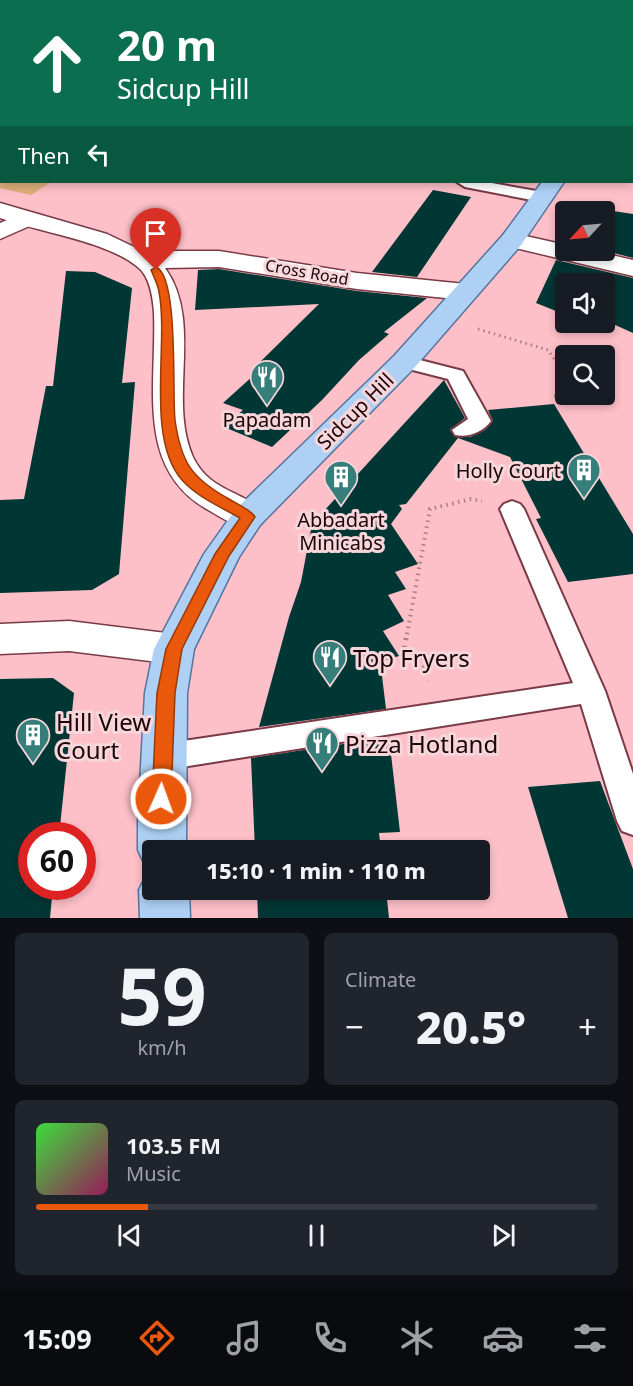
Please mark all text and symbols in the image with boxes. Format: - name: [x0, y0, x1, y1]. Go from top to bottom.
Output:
- text: 20 m: [117, 16, 217, 73]
- icon: ahead: [18, 24, 96, 102]
- text: Sidcup Hill: [117, 70, 250, 107]
- icon: left: [82, 138, 115, 171]
- text: Then: [18, 140, 70, 170]
- north arrow: [555, 201, 615, 261]
- map controls: [555, 201, 615, 405]
- pin: [130, 208, 181, 270]
- icon: arrive: [139, 217, 172, 250]
- street label: Cross Road: [264, 254, 350, 290]
- button: sound: [555, 273, 615, 333]
- button: search: [555, 345, 615, 405]
- restaurant icon: Papadam: [249, 359, 285, 406]
- street label: Sidcup Hill: [311, 367, 399, 455]
- place label: Papadam: [222, 406, 312, 433]
- building icon: Holly Court: [566, 452, 602, 499]
- place label: Holly Court: [456, 457, 561, 484]
- building icon: Abbadart Minicabs: [323, 459, 359, 506]
- place label: Abbadart Minicabs: [297, 506, 385, 556]
- restaurant icon: Top Fryers: [312, 639, 348, 686]
- place label: Top Fryers: [353, 641, 470, 674]
- place label: Hill View Court: [56, 705, 151, 766]
- building icon: Hill View Court: [15, 717, 51, 764]
- restaurant icon: Pizza Hotland: [304, 725, 340, 772]
- place label: Pizza Hotland: [345, 727, 498, 760]
- position arrow: [129, 767, 193, 831]
- speed limit sign: 60: [18, 822, 96, 900]
- text: 15:10 · 1 min · 110 m: [206, 855, 426, 885]
- text: 59: [117, 942, 207, 1048]
- text: Climate: [345, 966, 416, 993]
- text: 20.5°: [416, 996, 526, 1057]
- text: −: [345, 1004, 364, 1049]
- text: +: [578, 1004, 597, 1049]
- text: km/h: [137, 1034, 187, 1061]
- text: 103.5 FM: [126, 1130, 221, 1160]
- text: Music: [126, 1160, 181, 1187]
- icon: previous: [113, 1219, 146, 1252]
- icon: pause: [300, 1219, 333, 1252]
- icon: next: [487, 1219, 520, 1252]
- icon: directions: [136, 1317, 178, 1359]
- icon: music: [223, 1317, 265, 1359]
- icon: phone: [309, 1317, 351, 1359]
- icon: climate: [396, 1317, 438, 1359]
- icon: car: [482, 1317, 524, 1359]
- icon: filters: [569, 1317, 611, 1359]
- text: 15:09: [22, 1320, 92, 1357]

